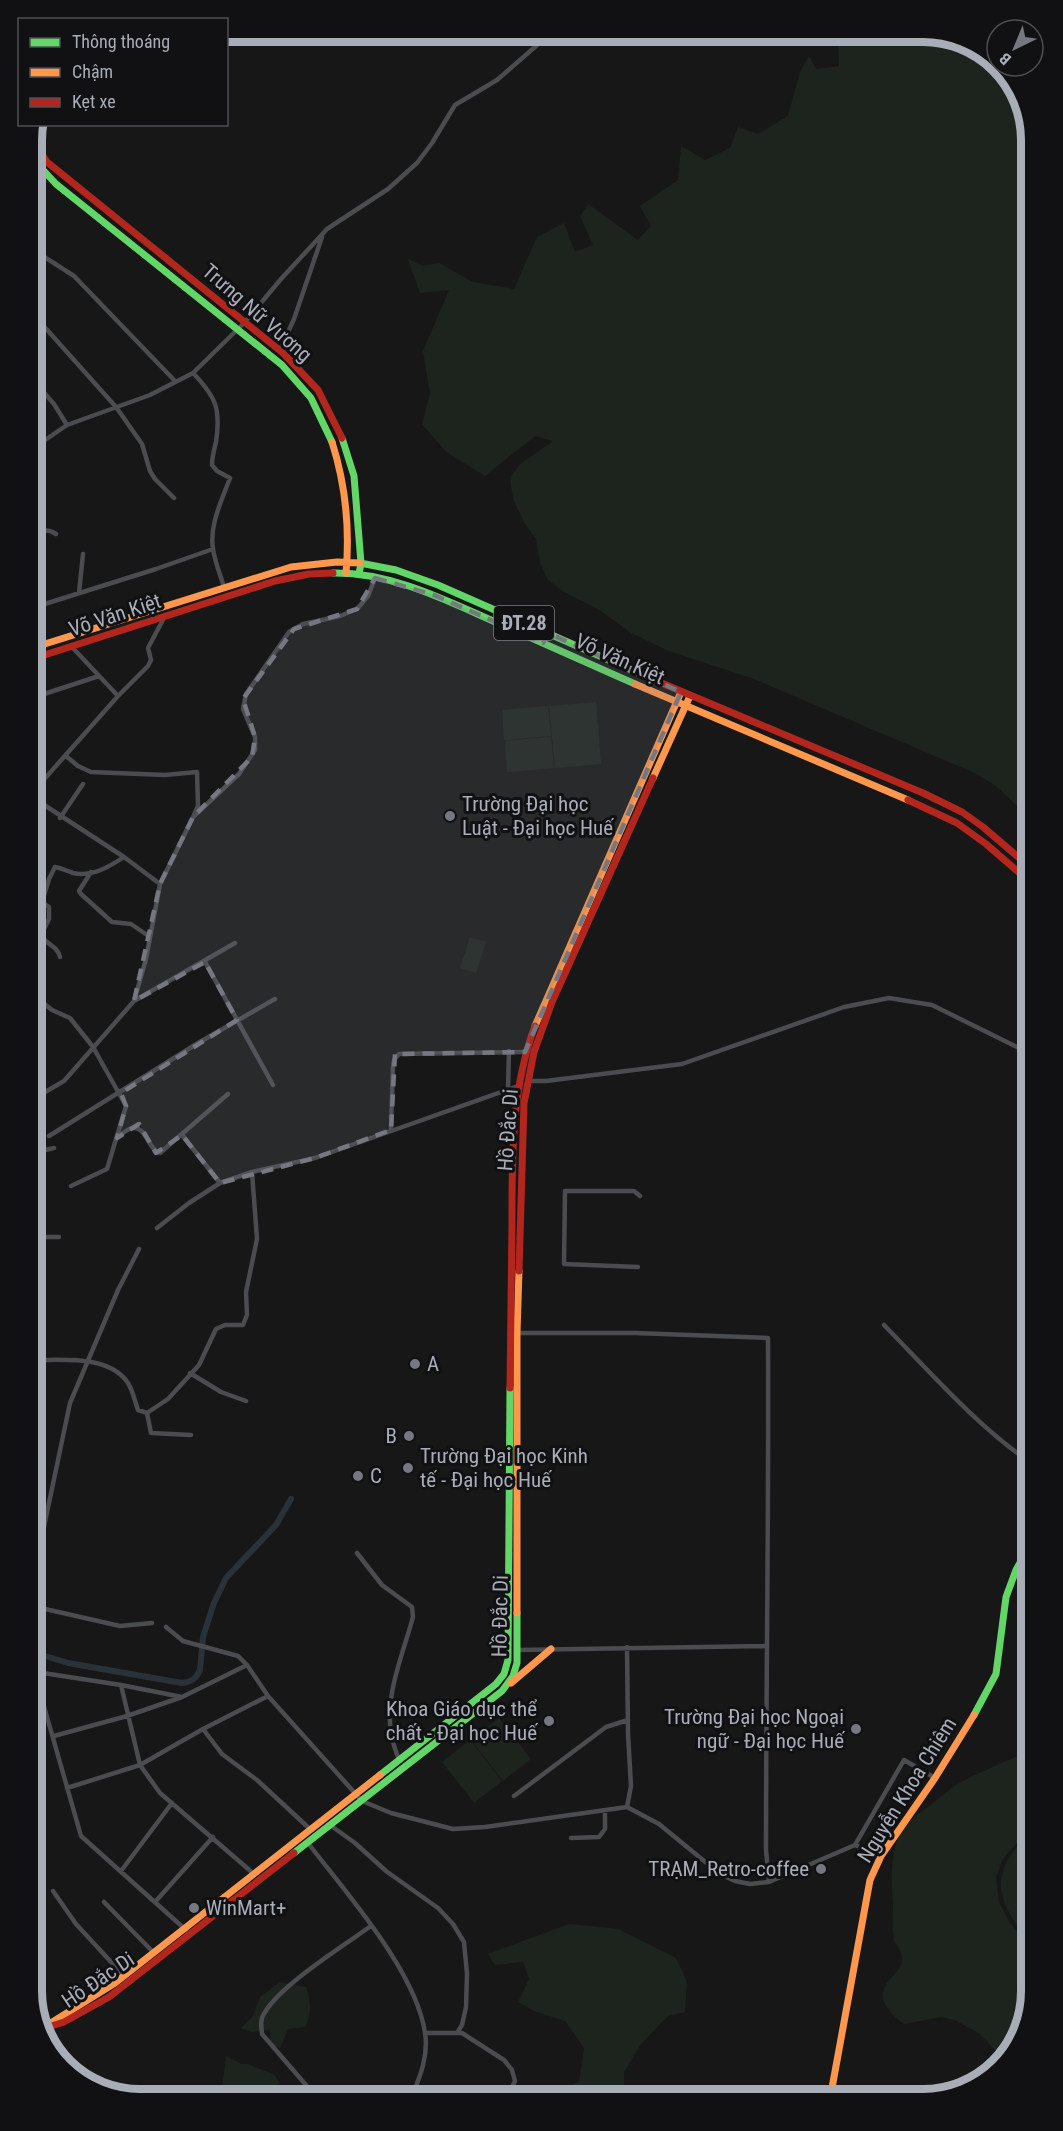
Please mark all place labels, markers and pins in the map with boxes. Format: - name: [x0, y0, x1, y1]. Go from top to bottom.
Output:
- place label: Trường Đại học Luật - Đại học Huế: [462, 792, 614, 840]
- marker: Trường Đại học Luật - Đại học Huế: [443, 809, 457, 823]
- place label: A: [427, 1352, 439, 1376]
- marker: A: [408, 1357, 422, 1371]
- place label: B: [386, 1424, 397, 1448]
- marker: B: [402, 1429, 416, 1443]
- place label: Trường Đại học Kinh tế - Đại học Huế: [420, 1444, 588, 1492]
- marker: Trường Đại học Kinh tế - Đại học Huế: [401, 1461, 415, 1475]
- place label: C: [370, 1464, 382, 1488]
- marker: C: [351, 1469, 365, 1483]
- place label: Khoa Giáo dục thể chất - Đại học Huế: [386, 1697, 538, 1745]
- place label: Trường Đại học Ngoại ngữ - Đại học Huế: [664, 1705, 845, 1753]
- marker: Khoa Giáo dục thể chất - Đại học Huế: [542, 1714, 556, 1728]
- marker: Trường Đại học Ngoại ngữ - Đại học Huế: [849, 1722, 863, 1736]
- place label: TRẠM_Retro-coffee: [648, 1857, 809, 1881]
- marker: TRẠM_Retro-coffee: [814, 1862, 828, 1876]
- place label: WinMart+: [206, 1896, 286, 1920]
- marker: WinMart+: [187, 1901, 201, 1915]

